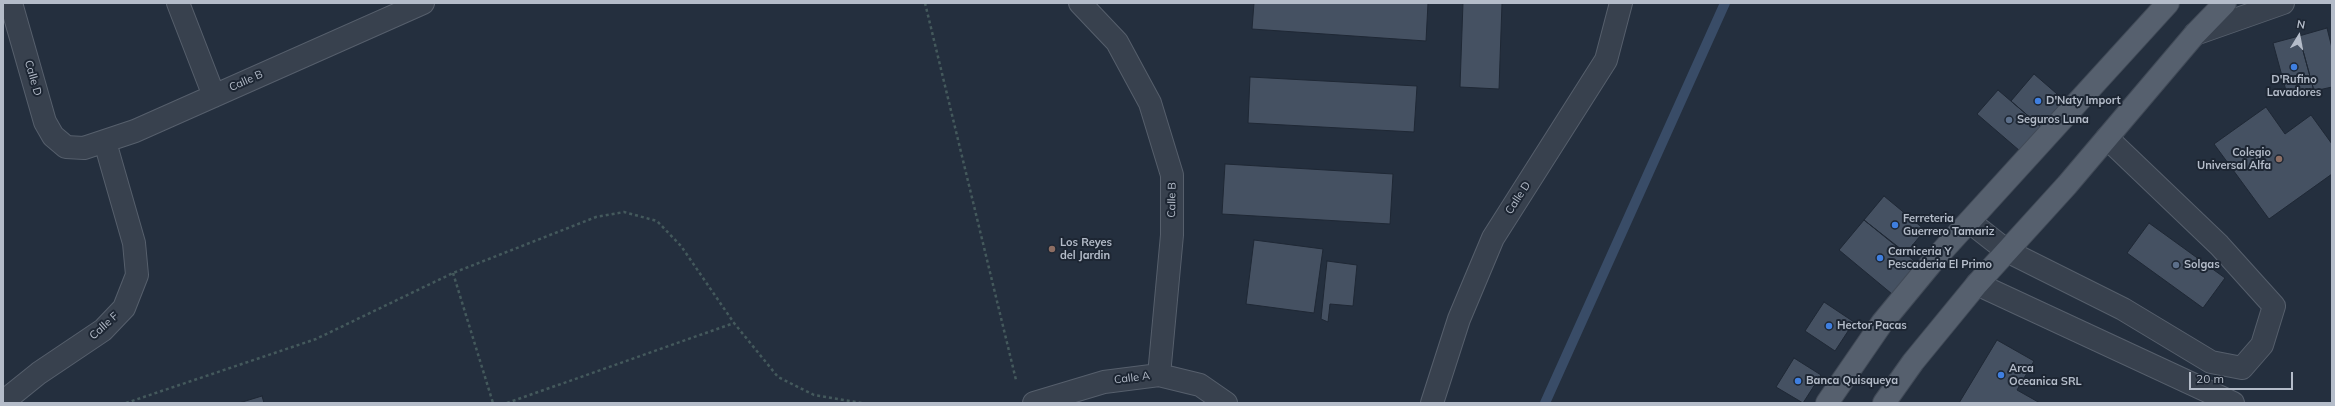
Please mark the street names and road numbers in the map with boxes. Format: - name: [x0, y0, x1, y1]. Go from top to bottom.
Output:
- street label: Calle D: [22, 59, 44, 97]
- street label: Calle B: [227, 68, 265, 94]
- street label: Calle D: [1503, 179, 1533, 217]
- street label: Calle B: [1165, 182, 1179, 218]
- street label: Calle F: [87, 310, 121, 342]
- street label: Calle A: [1113, 369, 1151, 387]

